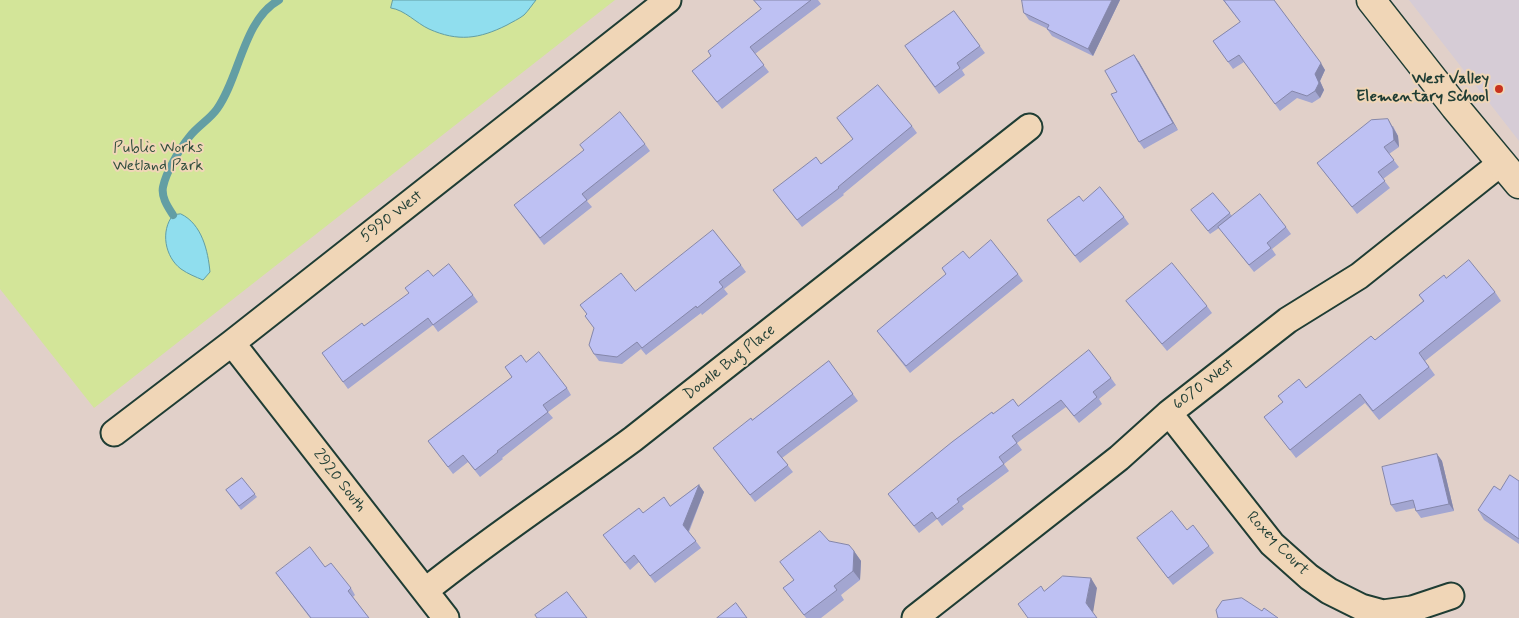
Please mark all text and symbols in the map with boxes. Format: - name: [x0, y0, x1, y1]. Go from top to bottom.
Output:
- place label: West Valley Elementary School: [1356, 70, 1489, 108]
- marker: West Valley Elementary School: [1493, 83, 1505, 95]
- park label: Public Works Wetland Park: [113, 139, 203, 177]
- street label: 5990 West: [357, 187, 427, 247]
- street label: Doodle Bug Place: [680, 321, 780, 405]
- street label: 6070 West: [1170, 355, 1238, 415]
- street label: 2920 South: [308, 446, 370, 516]
- street label: Roxey Court: [1242, 508, 1312, 580]

